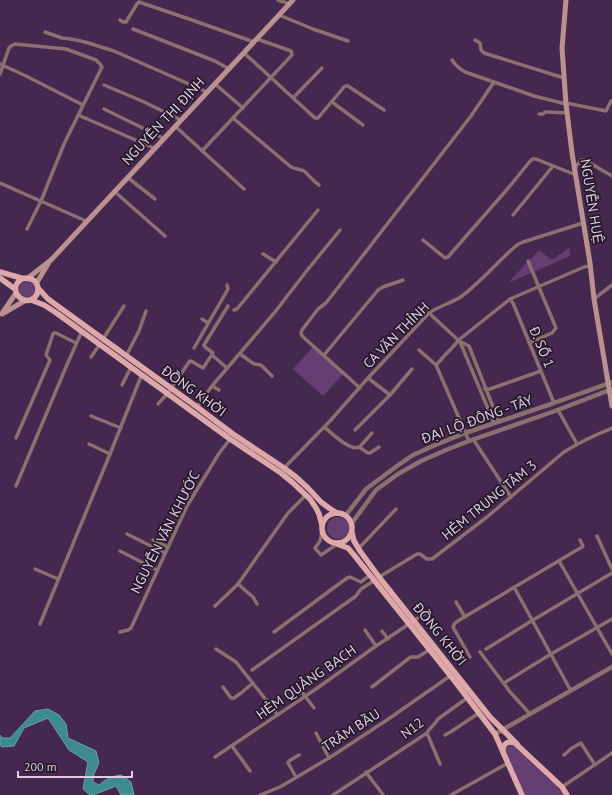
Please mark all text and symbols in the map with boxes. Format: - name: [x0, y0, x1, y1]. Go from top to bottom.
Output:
- street label: NGUYỄN THỊ ĐỊNH: [118, 73, 208, 169]
- street label: NGUYỄN HUỆ: [576, 157, 608, 245]
- street label: CA VĂN THỈNH: [359, 298, 433, 372]
- street label: Đ. SỐ 1: [525, 323, 559, 370]
- street label: ĐỒNG KHỞI: [157, 361, 230, 421]
- street label: ĐẠI LỘ ĐÔNG - TÂY: [418, 391, 535, 448]
- street label: HẺM TRUNG TÂM 3: [438, 456, 540, 544]
- street label: NGUYỄN VĂN KHƯỚC: [126, 468, 204, 596]
- street label: ĐỒNG KHỞI: [409, 598, 471, 669]
- street label: HẺM QUẢNG BẠCH: [252, 641, 360, 723]
- street label: TRÂM BẦU: [319, 705, 383, 755]
- street label: N12: [397, 713, 427, 743]
- scale bar: [18, 753, 132, 779]
- text: 200 m: [24, 759, 57, 774]

